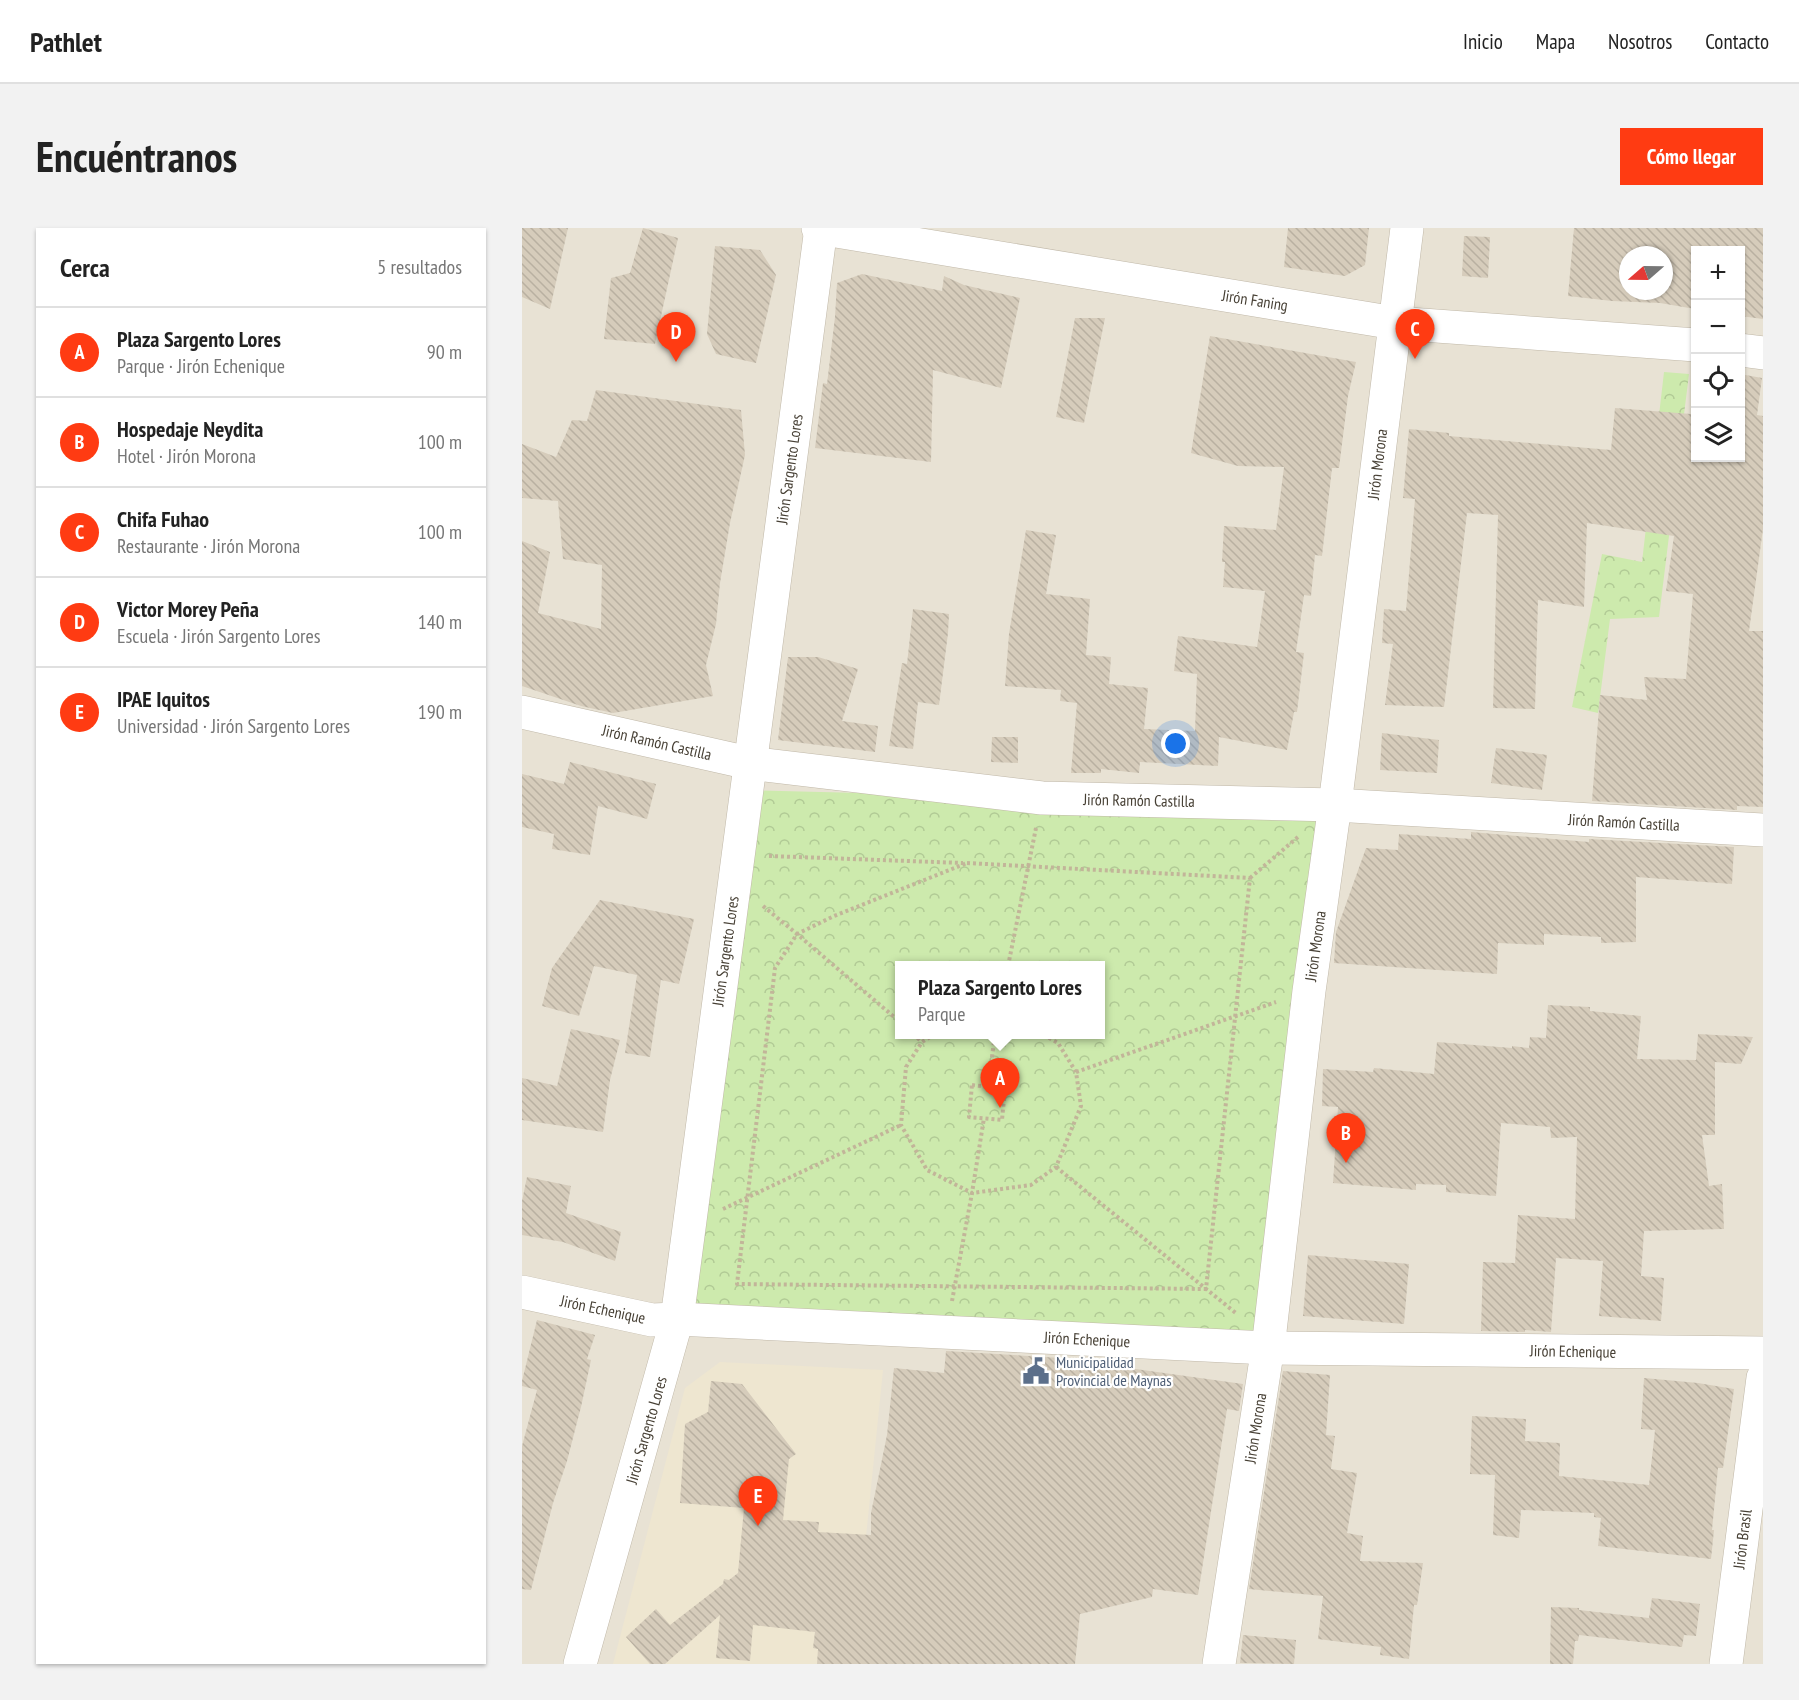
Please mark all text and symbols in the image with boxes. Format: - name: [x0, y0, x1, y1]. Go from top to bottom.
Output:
- text: Pathlet: [30, 23, 102, 60]
- text: Inicio: [1463, 28, 1503, 55]
- text: Mapa: [1536, 28, 1575, 55]
- text: Nosotros: [1608, 28, 1672, 55]
- text: Contacto: [1705, 28, 1769, 55]
- button: Cómo llegar: [1620, 128, 1763, 185]
- text: Encuéntranos: [36, 129, 237, 184]
- north arrow: [1619, 246, 1673, 300]
- map controls: [1691, 246, 1745, 462]
- button: +: [1691, 246, 1745, 300]
- text: Cerca: [60, 251, 110, 284]
- text: 5 resultados: [377, 254, 462, 280]
- street label: Jirón Faning: [1220, 285, 1289, 315]
- button: −: [1691, 300, 1745, 354]
- pin: C: [1396, 310, 1434, 359]
- pin: D: [656, 312, 696, 362]
- text: Plaza Sargento Lores: [117, 325, 281, 353]
- text: A: [74, 339, 85, 365]
- text: 90 m: [427, 339, 462, 365]
- text: Parque · Jirón Echenique: [117, 353, 285, 379]
- button: locate: [1691, 354, 1745, 408]
- button: layers: [1691, 408, 1745, 462]
- street label: Jirón Sargento Lores: [771, 413, 807, 526]
- text: Hospedaje Neydita: [117, 415, 263, 443]
- street label: Jirón Morona: [1363, 428, 1391, 501]
- text: B: [75, 429, 84, 455]
- text: 100 m: [418, 429, 462, 455]
- text: Hotel · Jirón Morona: [117, 443, 256, 469]
- text: Chifa Fuhao: [117, 505, 209, 533]
- text: C: [75, 519, 84, 545]
- text: 100 m: [418, 519, 462, 545]
- text: Restaurante · Jirón Morona: [117, 533, 300, 559]
- text: Victor Morey Peña: [117, 595, 259, 623]
- text: D: [74, 609, 85, 635]
- text: 140 m: [418, 609, 462, 635]
- text: Escuela · Jirón Sargento Lores: [117, 623, 321, 649]
- text: IPAE Iquitos: [117, 685, 210, 713]
- text: E: [75, 699, 84, 725]
- text: 190 m: [418, 699, 462, 725]
- text: Universidad · Jirón Sargento Lores: [117, 713, 350, 739]
- street label: Jirón Ramón Castilla: [599, 719, 714, 764]
- your location: [1161, 729, 1190, 758]
- street label: Jirón Ramón Castilla: [1082, 789, 1195, 811]
- street label: Jirón Ramón Castilla: [1567, 809, 1680, 835]
- street label: Jirón Sargento Lores: [707, 895, 743, 1008]
- street label: Jirón Morona: [1300, 910, 1330, 983]
- popup: [895, 961, 1105, 1039]
- text: Plaza Sargento Lores: [918, 973, 1082, 1001]
- text: Parque: [918, 1001, 966, 1027]
- pin: A: [980, 1058, 1020, 1108]
- pin: B: [1326, 1114, 1366, 1163]
- street label: Jirón Echenique: [558, 1290, 647, 1328]
- street label: Jirón Echenique: [1042, 1327, 1131, 1351]
- street label: Jirón Echenique: [1529, 1340, 1616, 1362]
- place label: Municipalidad Provincial de Maynas: [1056, 1352, 1172, 1390]
- public building icon: Municipalidad Provincial de Maynas: [1021, 1356, 1051, 1386]
- street label: Jirón Sargento Lores: [621, 1374, 671, 1487]
- street label: Jirón Morona: [1239, 1391, 1270, 1466]
- pin: E: [738, 1476, 778, 1526]
- street label: Jirón Brasil: [1728, 1508, 1756, 1571]

